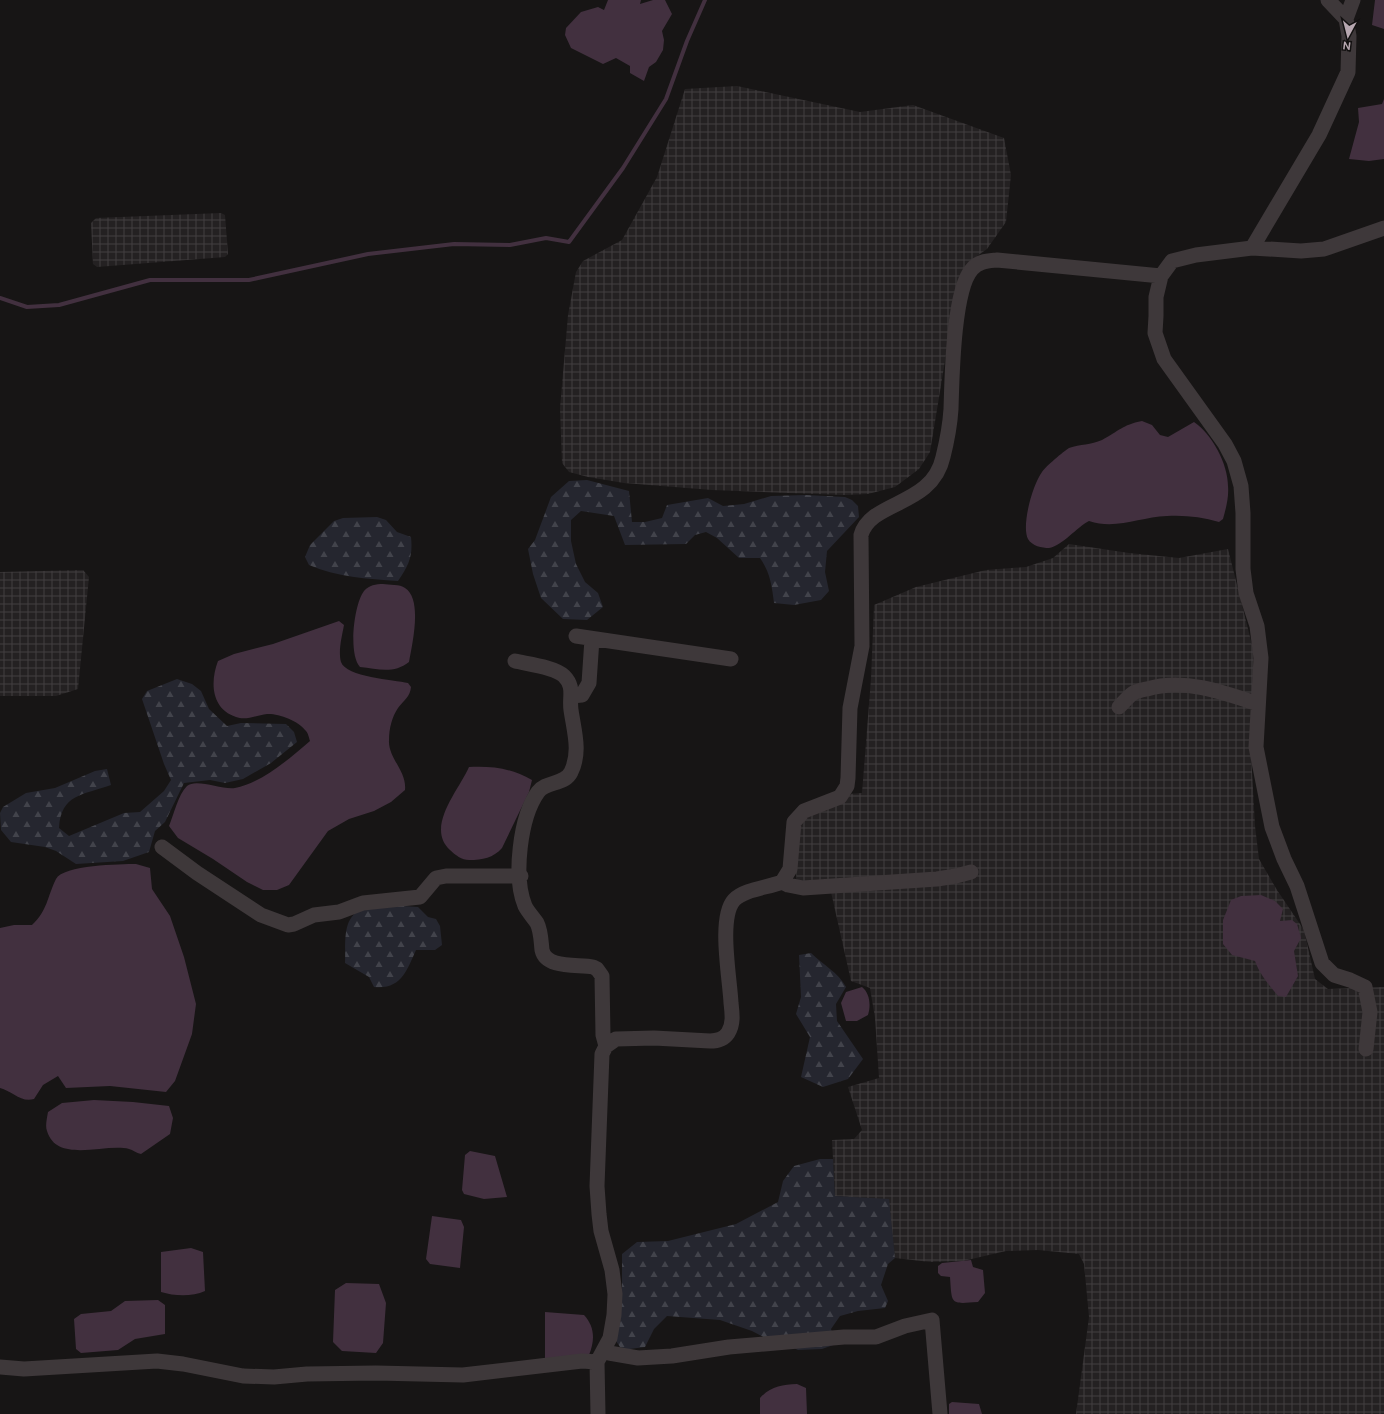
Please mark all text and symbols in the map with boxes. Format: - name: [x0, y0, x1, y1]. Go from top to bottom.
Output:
- north arrow: [1328, 16, 1368, 56]
- text: N: [1342, 38, 1352, 53]

